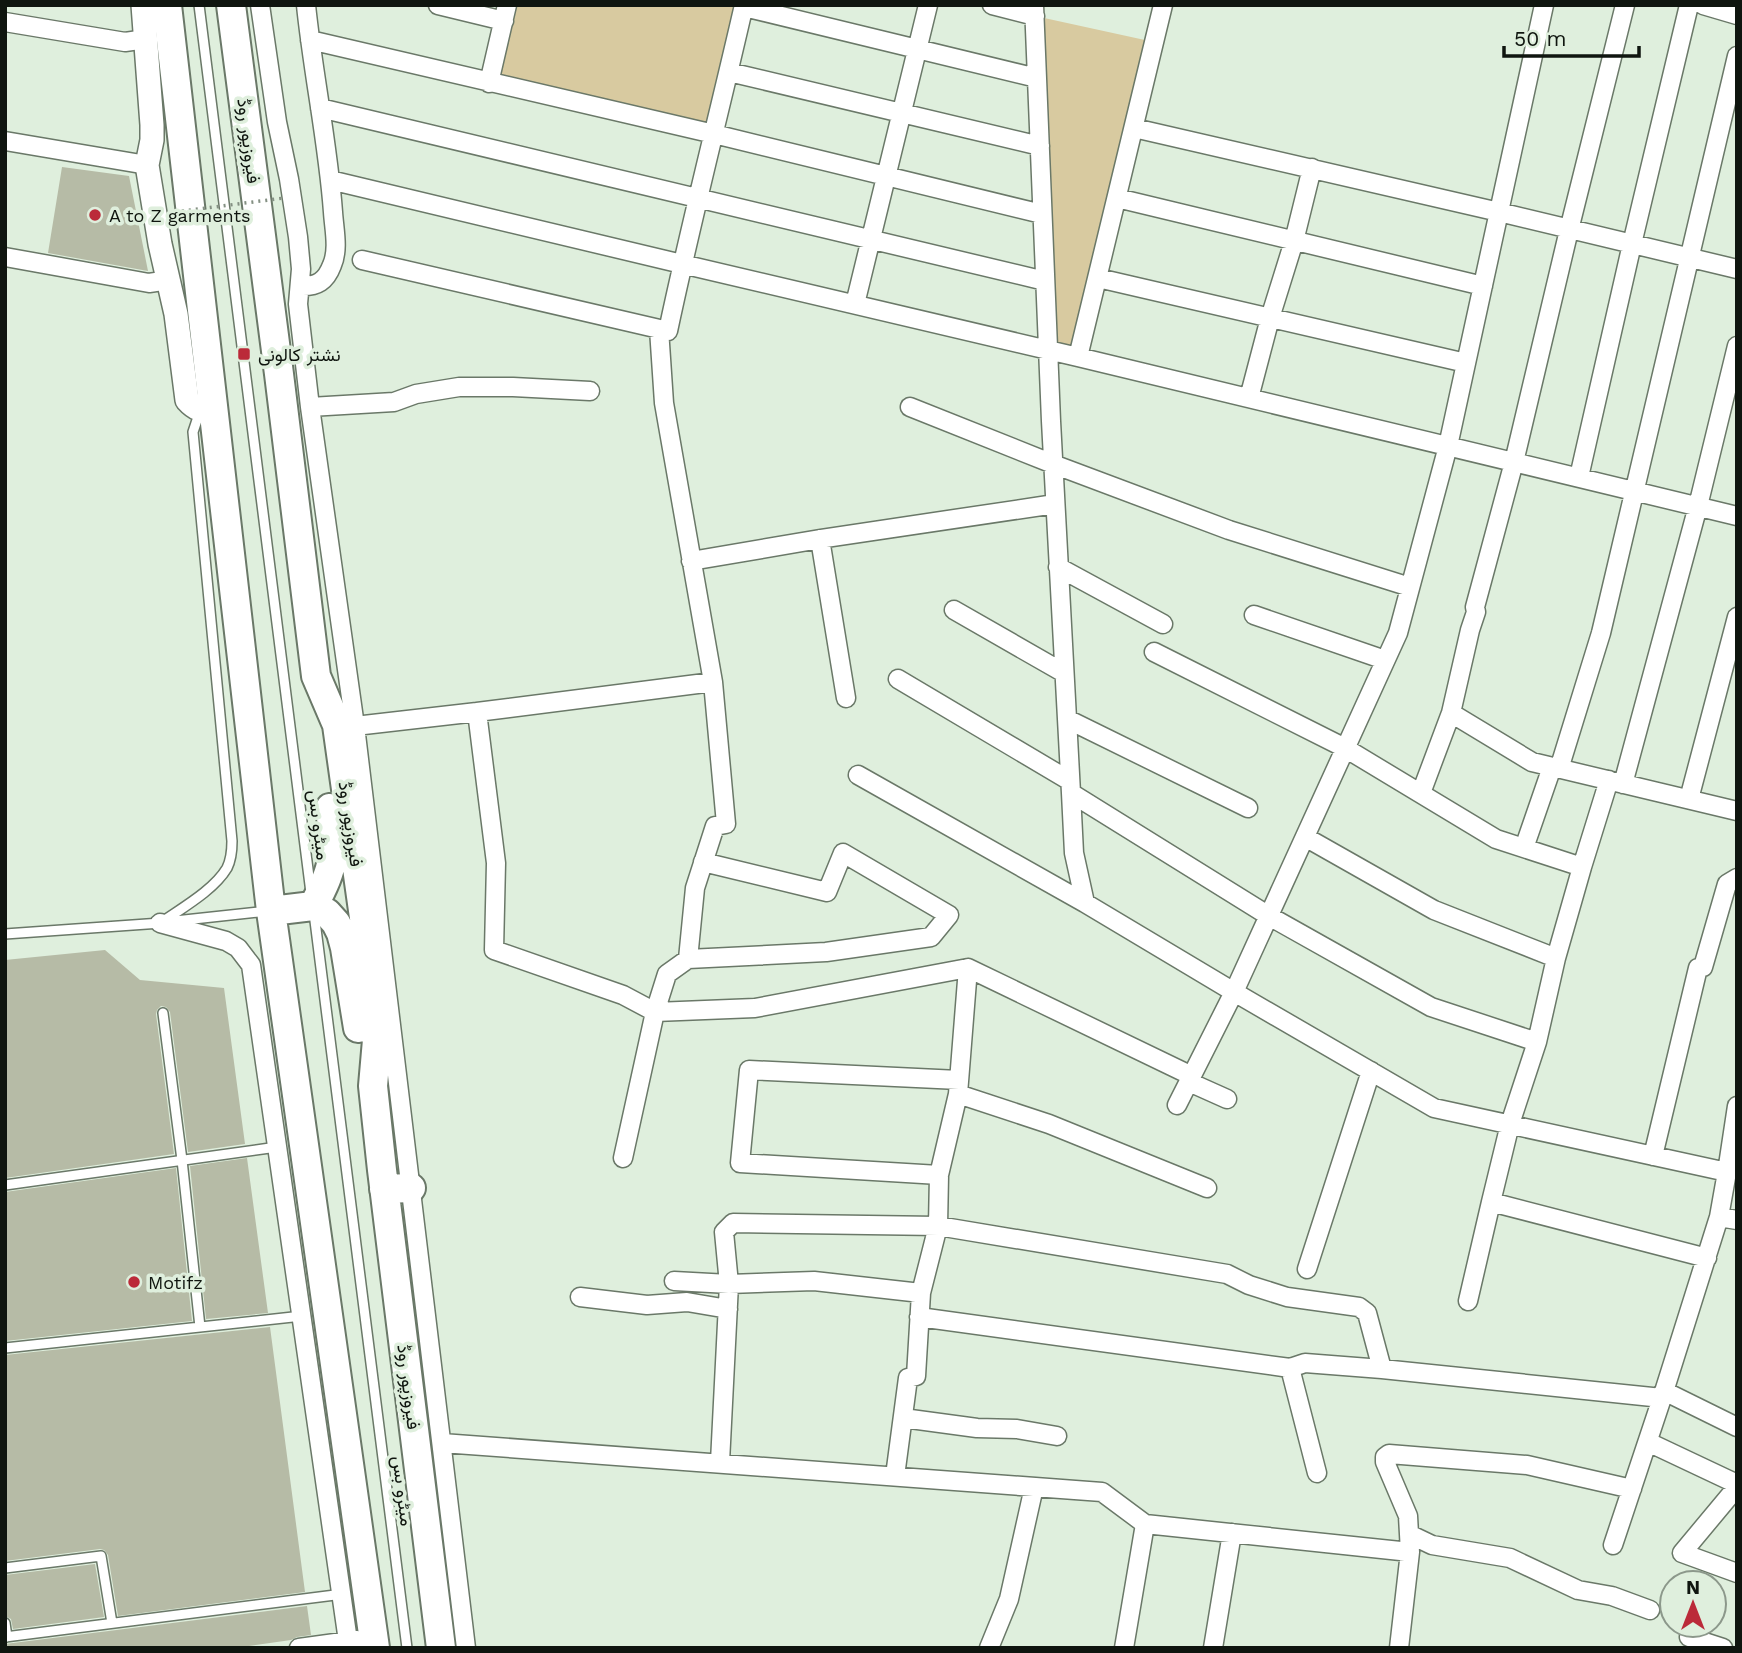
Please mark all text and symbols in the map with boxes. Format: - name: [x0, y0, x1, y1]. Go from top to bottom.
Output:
- scale bar: [1504, 14, 1639, 58]
- text: 50 m: [1514, 26, 1566, 51]
- street label: فیروزپور روڈ: [231, 97, 265, 185]
- place label: A to Z garments: [109, 205, 251, 226]
- marker: A to Z garments: [87, 207, 103, 223]
- place label: نشتر کالونی: [258, 344, 341, 366]
- marker: نشتر کالونی: [236, 346, 252, 362]
- street label: فیروزپور روڈ: [333, 780, 367, 868]
- street label: میٹرو بس: [303, 789, 334, 861]
- place label: Motifz: [148, 1272, 203, 1293]
- marker: Motifz: [126, 1274, 142, 1290]
- street label: فیروزپور روڈ: [391, 1343, 425, 1431]
- street label: میٹرو بس: [387, 1455, 418, 1527]
- north arrow: [1658, 1569, 1728, 1639]
- text: N: [1686, 1576, 1700, 1599]

